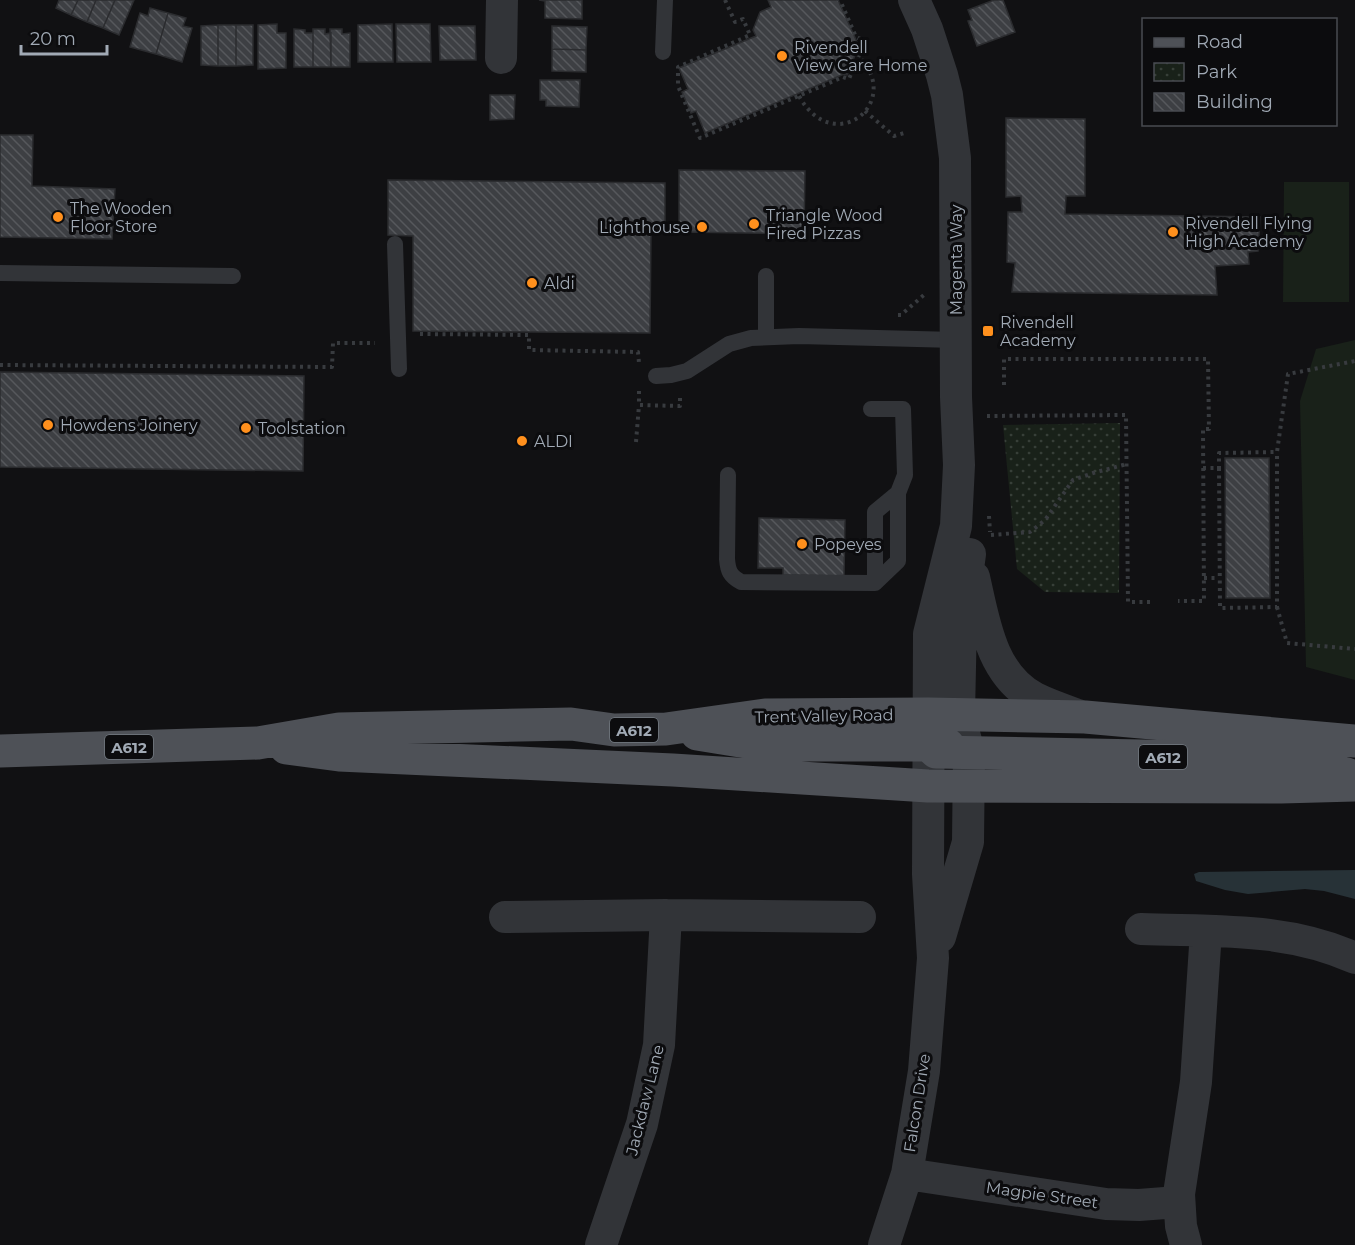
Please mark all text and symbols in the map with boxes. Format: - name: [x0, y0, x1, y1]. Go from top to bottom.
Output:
- scale bar: [21, 18, 106, 56]
- legend: [1142, 18, 1337, 126]
- text: 20 m: [30, 28, 76, 50]
- text: Road: [1196, 31, 1243, 53]
- place label: Rivendell View Care Home: [794, 38, 927, 75]
- marker: Rivendell View Care Home: [775, 49, 789, 63]
- text: Park: [1196, 61, 1237, 83]
- text: Building: [1196, 91, 1273, 113]
- place label: The Wooden Floor Store: [70, 199, 172, 236]
- street label: Magenta Way: [947, 204, 966, 315]
- place label: Triangle Wood Fired Pizzas: [766, 206, 883, 243]
- marker: The Wooden Floor Store: [51, 210, 65, 224]
- place label: Rivendell Flying High Academy: [1185, 214, 1312, 251]
- marker: Triangle Wood Fired Pizzas: [747, 217, 761, 231]
- place label: Lighthouse: [599, 218, 690, 237]
- marker: Lighthouse: [695, 220, 709, 234]
- marker: Rivendell Flying High Academy: [1166, 225, 1180, 239]
- place label: Aldi: [544, 274, 575, 293]
- marker: Aldi: [525, 276, 539, 290]
- place label: Rivendell Academy: [1000, 313, 1076, 350]
- marker: Rivendell Academy: [981, 324, 995, 338]
- place label: Howdens Joinery: [60, 416, 198, 435]
- marker: Howdens Joinery: [41, 418, 55, 432]
- place label: Toolstation: [258, 419, 346, 438]
- marker: Toolstation: [239, 421, 253, 435]
- place label: ALDI: [534, 432, 573, 451]
- marker: ALDI: [515, 434, 529, 448]
- place label: Popeyes: [814, 535, 882, 554]
- marker: Popeyes: [795, 537, 809, 551]
- street label: Trent Valley Road: [754, 705, 894, 727]
- road number: A612: [610, 718, 658, 742]
- road number: A612: [105, 735, 153, 759]
- road number: A612: [1139, 745, 1187, 769]
- street label: Jackdaw Lane: [622, 1043, 668, 1158]
- street label: Falcon Drive: [900, 1052, 934, 1154]
- street label: Magpie Street: [985, 1178, 1100, 1212]

